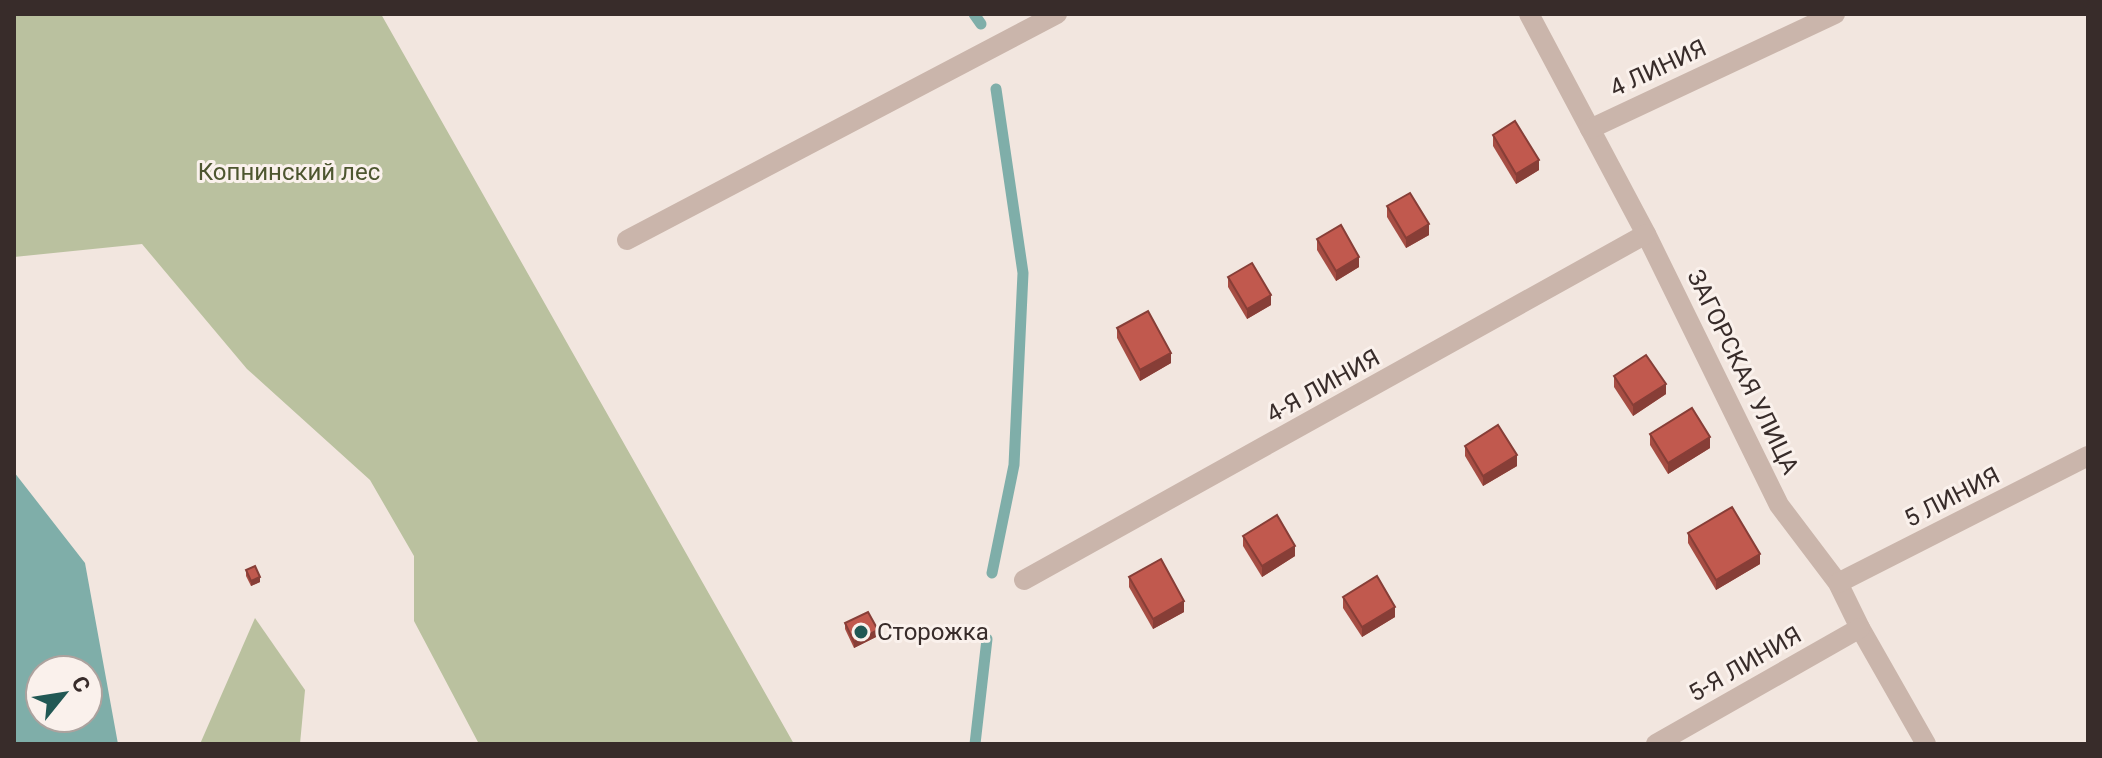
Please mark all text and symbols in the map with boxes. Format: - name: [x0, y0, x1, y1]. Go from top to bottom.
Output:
- street label: 4 ЛИНИЯ: [1605, 34, 1711, 102]
- park label: Копнинский лес: [198, 158, 380, 186]
- street label: ЗАГОРСКАЯ УЛИЦА: [1681, 265, 1805, 479]
- street label: 4-Я ЛИНИЯ: [1262, 343, 1384, 429]
- street label: 5 ЛИНИЯ: [1900, 461, 2004, 533]
- place label: Сторожка: [877, 618, 989, 646]
- street label: 5-Я ЛИНИЯ: [1684, 621, 1806, 707]
- marker: Сторожка: [852, 623, 870, 641]
- north arrow: [24, 654, 104, 734]
- text: С: [66, 672, 95, 697]

